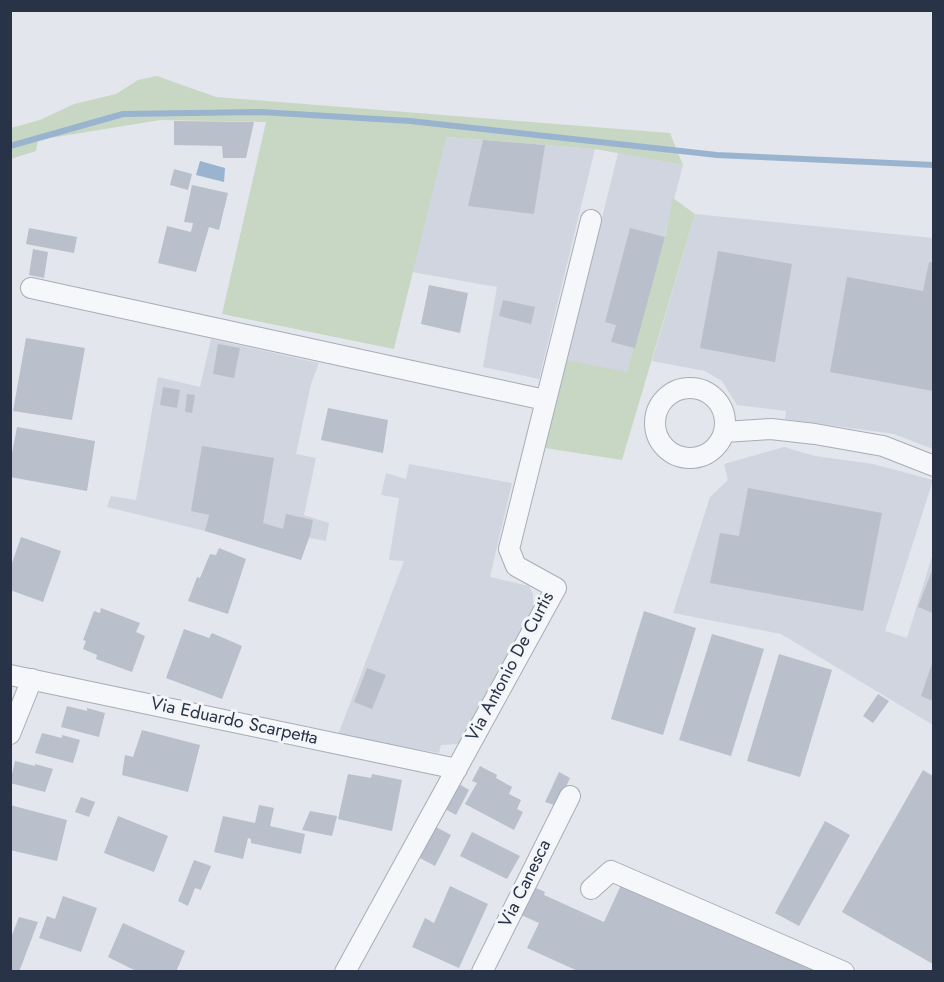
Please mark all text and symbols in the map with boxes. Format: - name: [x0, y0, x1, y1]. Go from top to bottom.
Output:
- street label: Via Antonio De Curtis: [462, 588, 560, 746]
- street label: Via Eduardo Scarpetta: [148, 694, 320, 750]
- street label: Via Canesca: [496, 837, 556, 931]

